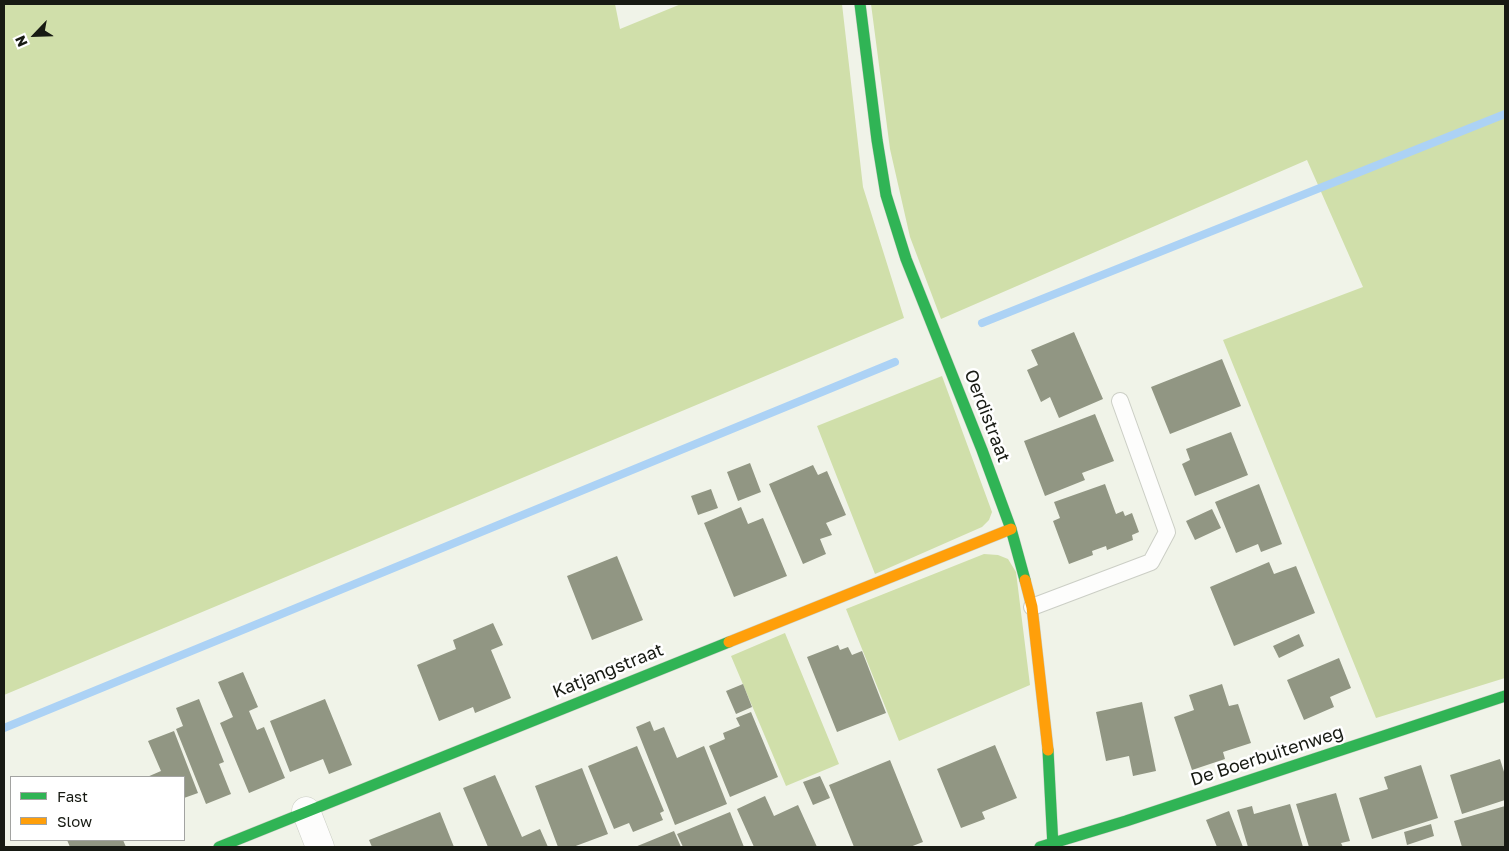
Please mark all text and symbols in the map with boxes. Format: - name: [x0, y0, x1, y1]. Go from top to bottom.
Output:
- north arrow: [10, 10, 60, 60]
- text: N: [11, 33, 31, 50]
- street label: Oerdistraat: [959, 367, 1015, 465]
- street label: Katjangstraat: [549, 639, 667, 703]
- street label: De Boerbuitenweg: [1188, 721, 1346, 791]
- legend: [10, 776, 185, 841]
- text: Fast: [57, 787, 88, 805]
- text: Slow: [57, 812, 92, 830]

